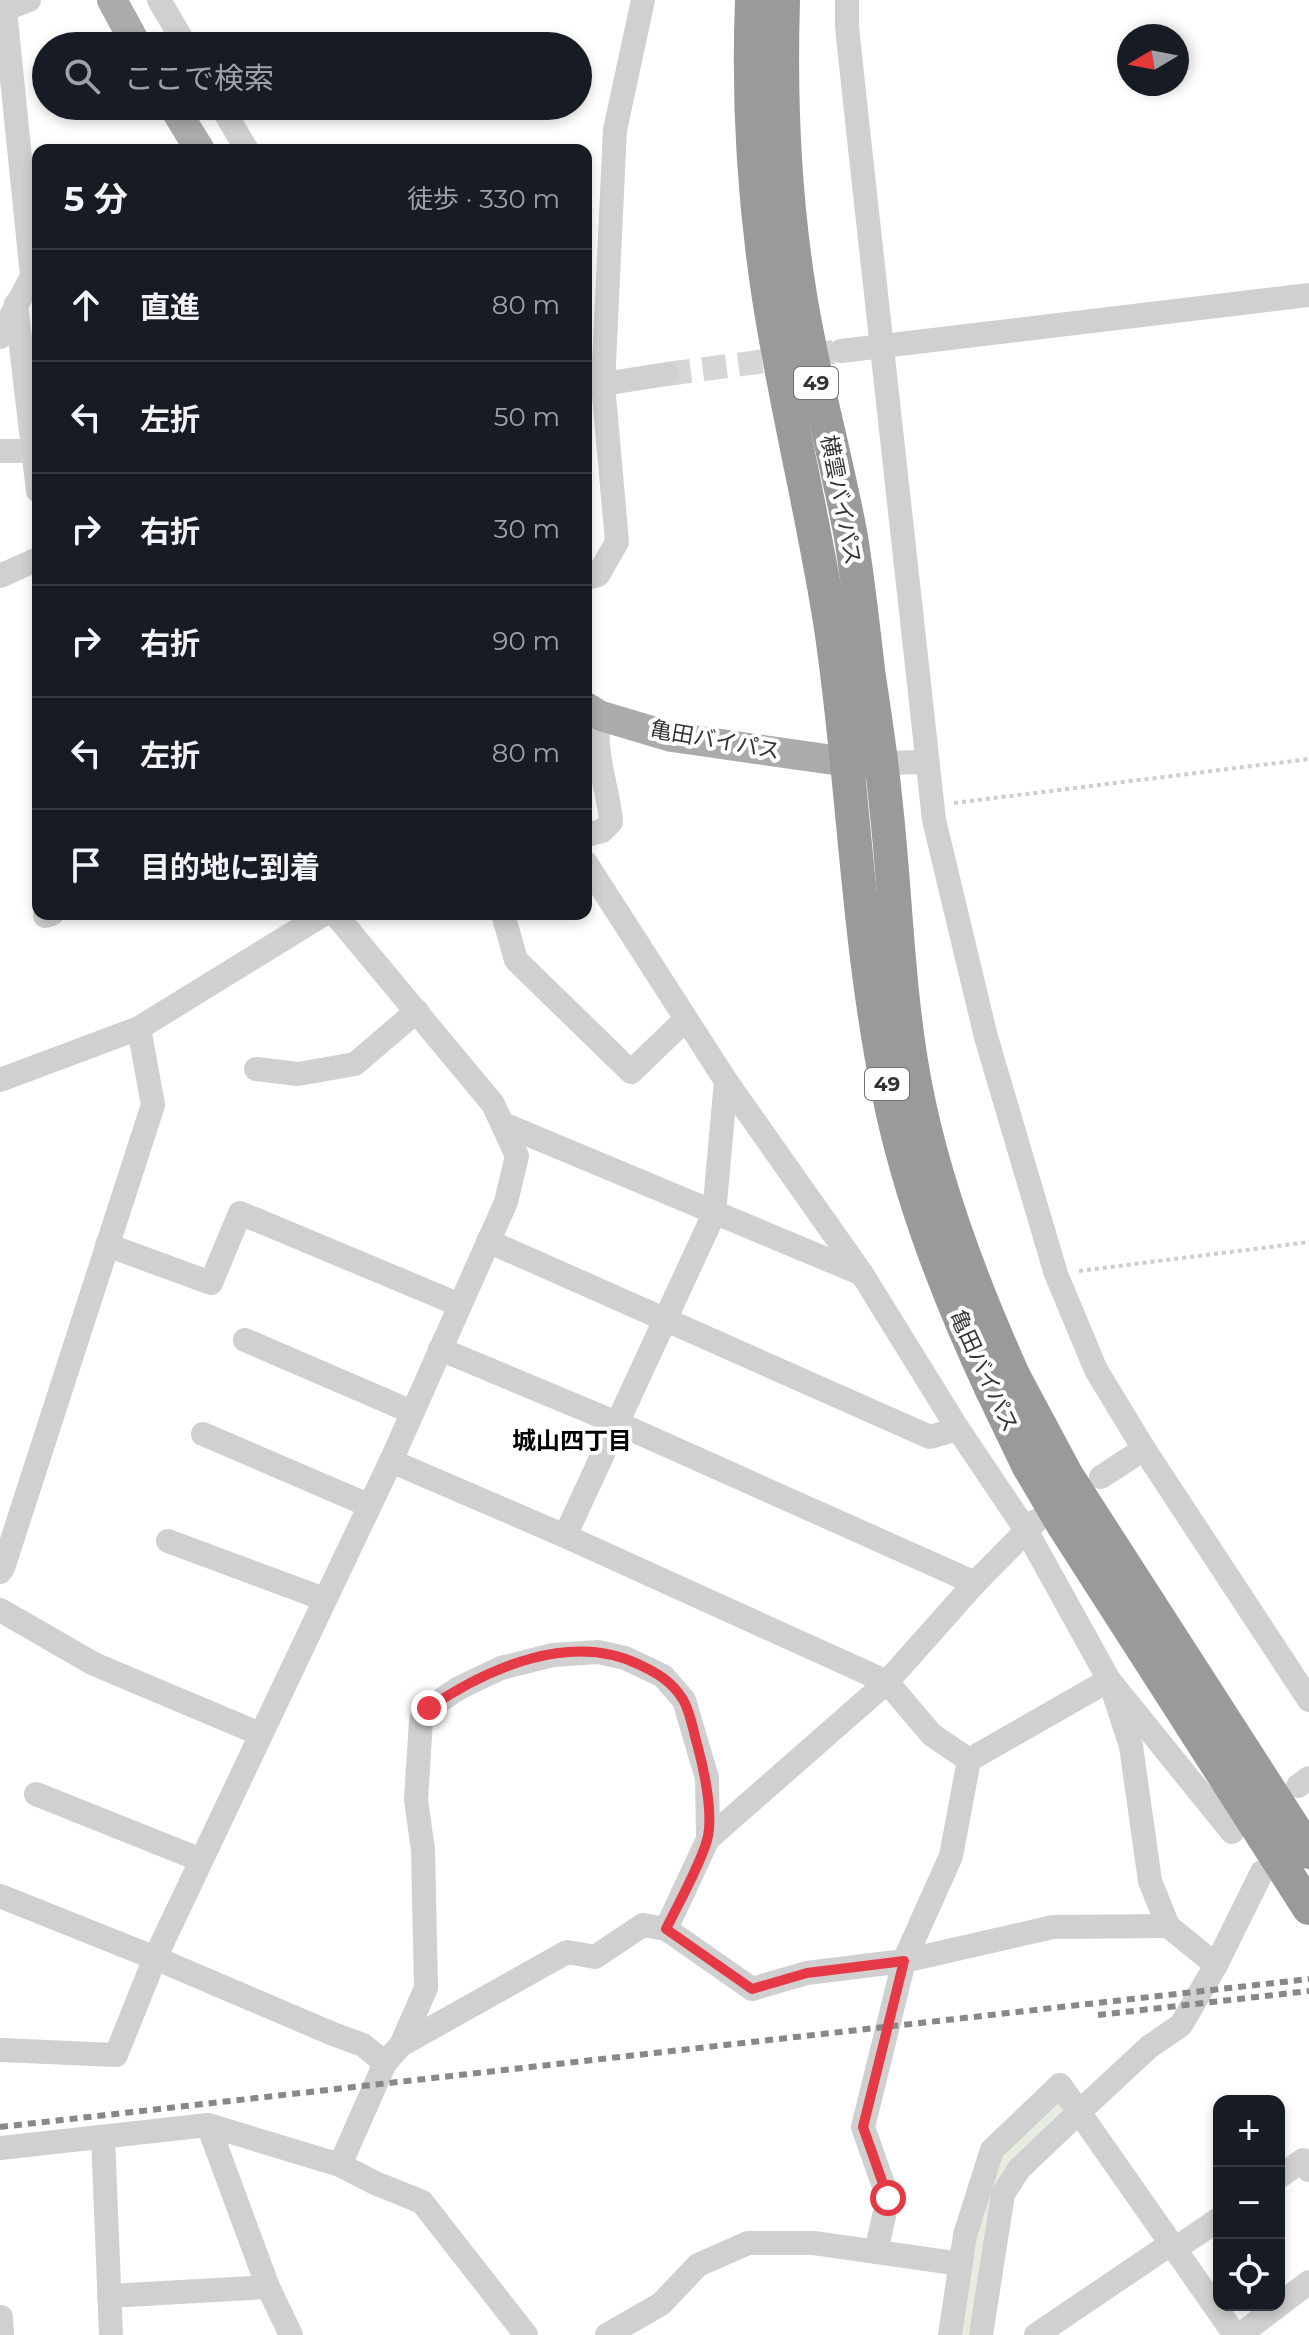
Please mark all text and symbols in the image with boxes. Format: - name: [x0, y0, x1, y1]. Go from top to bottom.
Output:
- north arrow: [1117, 24, 1189, 96]
- search box: [32, 32, 592, 120]
- icon: search: [60, 54, 104, 98]
- text: ここで検索: [124, 60, 274, 97]
- text: 5 分: [64, 178, 128, 220]
- text: 徒歩 · 330 m: [407, 183, 560, 215]
- icon: ahead: [64, 283, 108, 327]
- text: 直進: [140, 289, 200, 326]
- text: 80 m: [492, 289, 560, 321]
- road number: 49: [794, 367, 838, 399]
- icon: left: [64, 395, 108, 439]
- text: 左折: [140, 401, 200, 438]
- text: 50 m: [494, 401, 560, 433]
- street label: 横雲バイパス: [815, 433, 867, 567]
- icon: right: [64, 507, 108, 551]
- text: 右折: [140, 513, 200, 550]
- text: 30 m: [494, 513, 560, 545]
- icon: right: [64, 619, 108, 663]
- text: 右折: [140, 625, 200, 662]
- text: 90 m: [493, 625, 560, 657]
- street label: 亀田バイパス: [648, 715, 782, 765]
- icon: left: [64, 731, 108, 775]
- text: 左折: [140, 737, 200, 774]
- text: 80 m: [492, 737, 560, 769]
- icon: arrive: [64, 843, 108, 887]
- text: 目的地に到着: [140, 849, 320, 886]
- road number: 49: [865, 1068, 909, 1100]
- street label: 亀田バイパス: [944, 1306, 1024, 1436]
- district label: 城山四丁目: [512, 1426, 632, 1455]
- route end: [411, 1690, 447, 1726]
- map controls: [1213, 2095, 1285, 2311]
- button: +: [1213, 2095, 1285, 2167]
- button: −: [1213, 2167, 1285, 2239]
- route start: [870, 2180, 906, 2216]
- button: locate: [1213, 2239, 1285, 2311]

